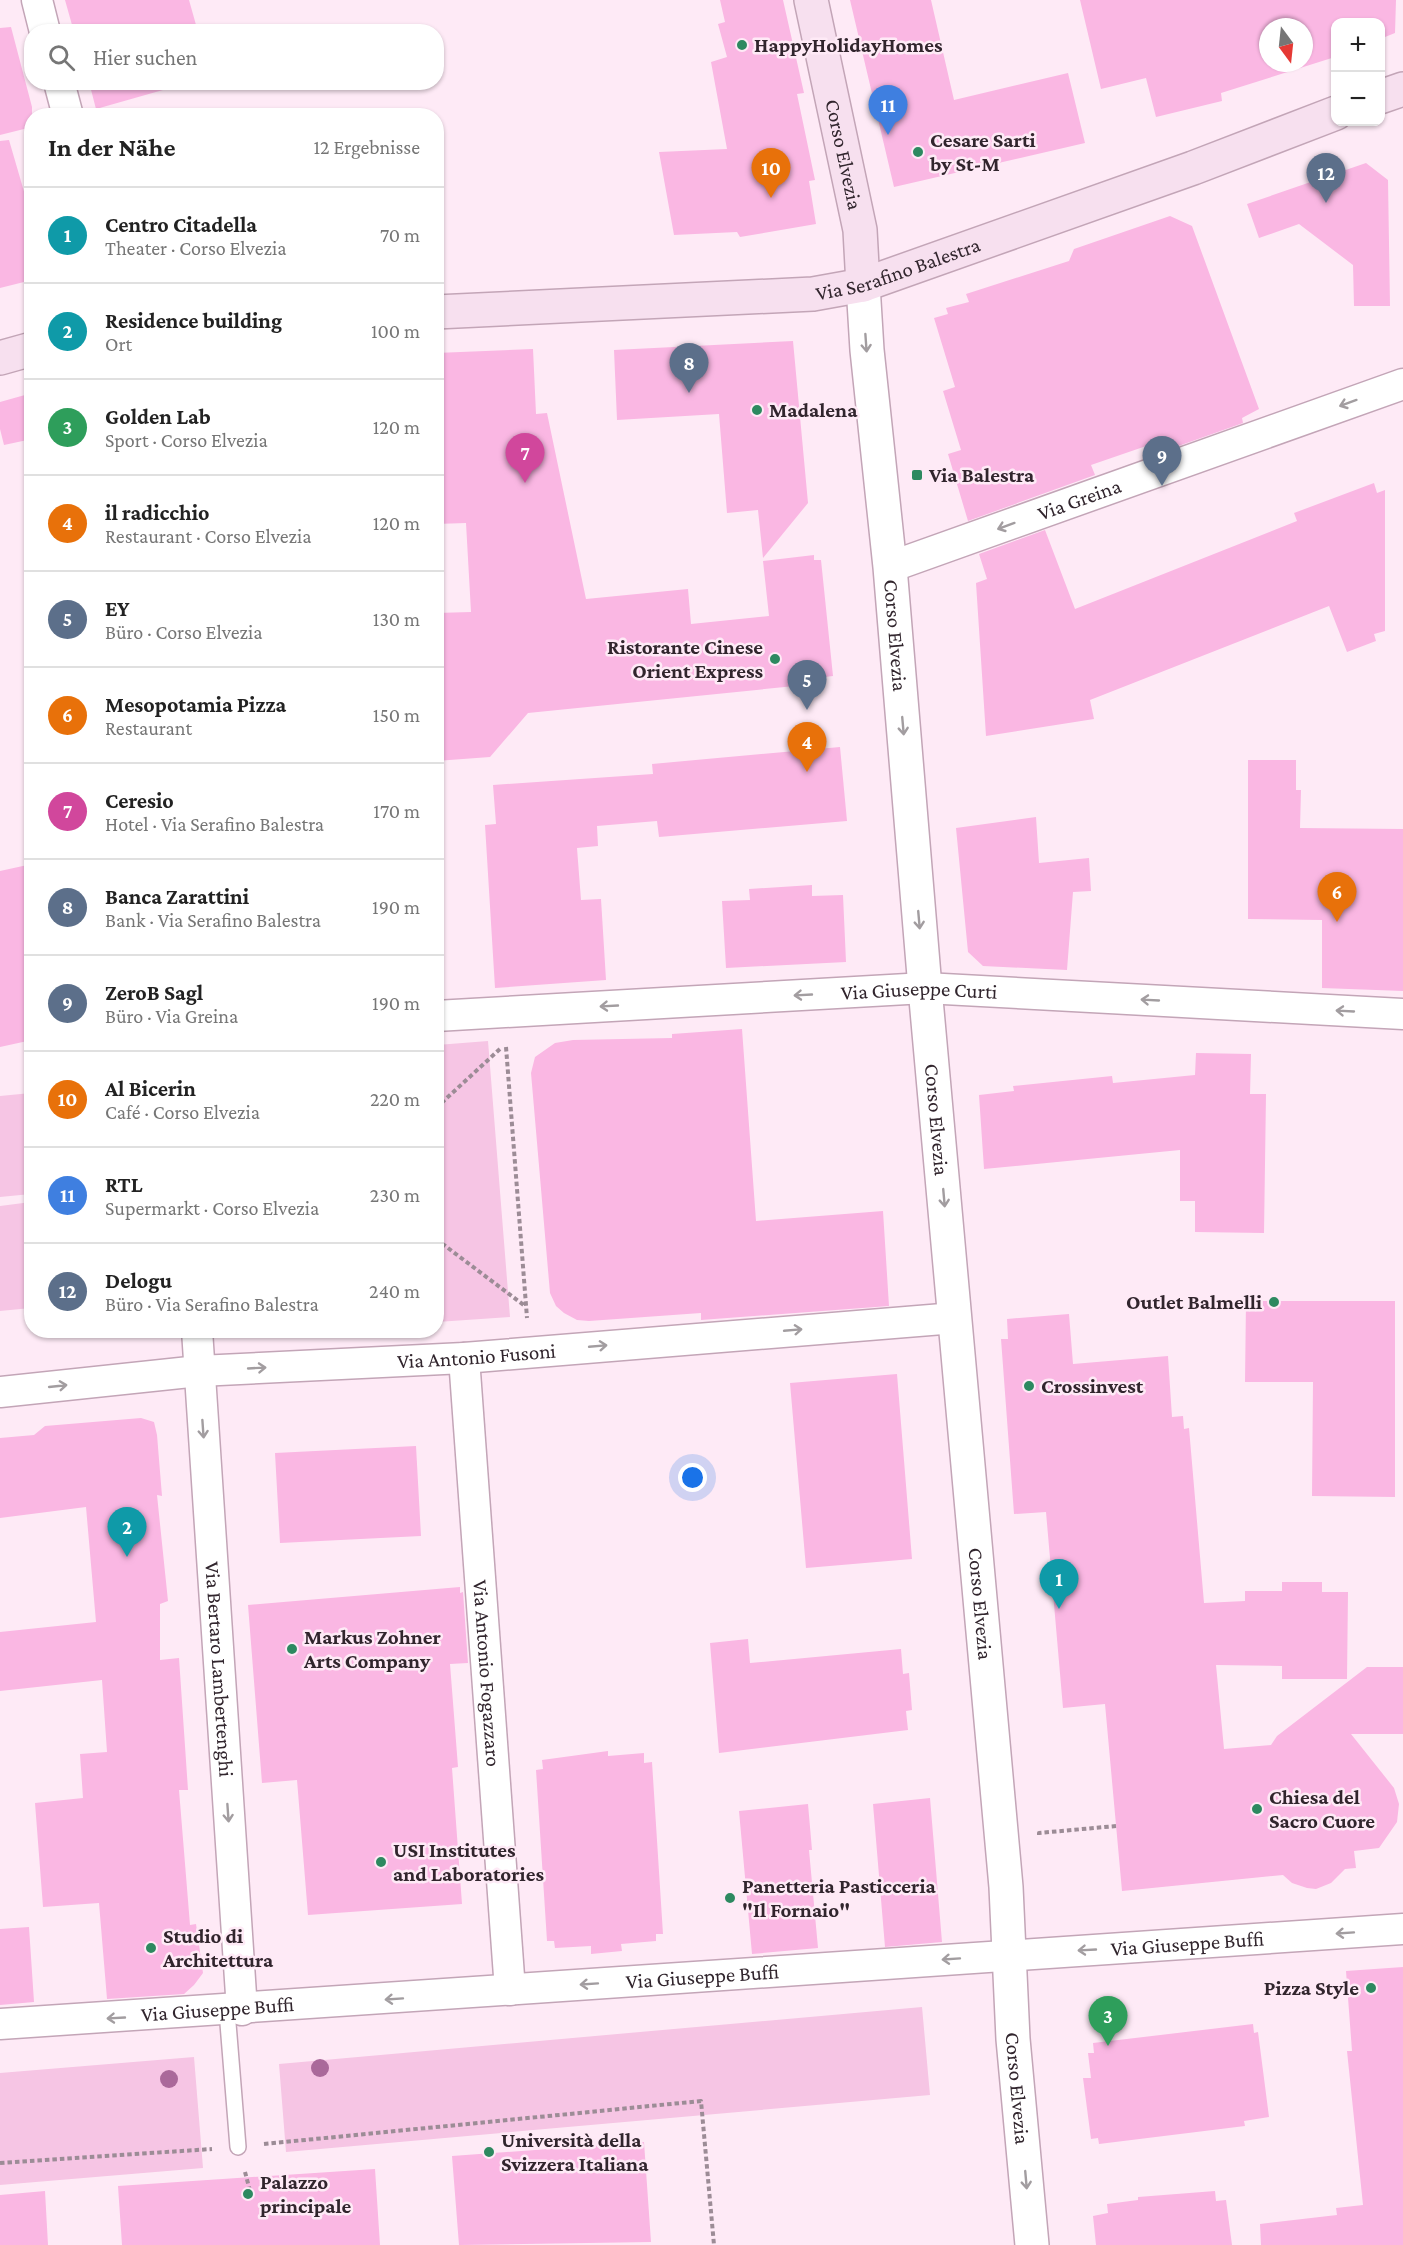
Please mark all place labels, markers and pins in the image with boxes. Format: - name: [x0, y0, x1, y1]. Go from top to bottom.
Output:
- place label: HappyHolidayHomes: [754, 33, 943, 57]
- marker: HappyHolidayHomes: [735, 38, 749, 52]
- pin: 11: [868, 86, 908, 135]
- place label: Cesare Sarti by St-M: [929, 128, 1036, 176]
- marker: Cesare Sarti by St-M: [911, 145, 925, 159]
- pin: 10: [752, 148, 790, 198]
- pin: 12: [1306, 154, 1346, 203]
- pin: 8: [670, 344, 708, 393]
- place label: Madalena: [769, 398, 858, 422]
- marker: Madalena: [750, 403, 764, 417]
- pin: 7: [506, 434, 544, 483]
- pin: 9: [1142, 436, 1182, 486]
- place label: Via Balestra: [928, 463, 1035, 487]
- marker: Via Balestra: [910, 468, 924, 482]
- place label: Ristorante Cinese Orient Express: [607, 635, 763, 683]
- marker: Ristorante Cinese Orient Express: [768, 652, 782, 666]
- pin: 5: [788, 660, 826, 710]
- pin: 4: [788, 722, 826, 772]
- pin: 6: [1318, 872, 1356, 922]
- place label: Outlet Balmelli: [1126, 1290, 1262, 1314]
- marker: Outlet Balmelli: [1267, 1295, 1281, 1309]
- place label: Crossinvest: [1041, 1374, 1144, 1398]
- marker: Crossinvest: [1022, 1379, 1036, 1393]
- pin: 2: [108, 1508, 146, 1557]
- pin: 1: [1040, 1560, 1078, 1609]
- place label: Markus Zohner Arts Company: [303, 1625, 442, 1673]
- marker: Markus Zohner Arts Company: [285, 1642, 299, 1656]
- place label: Chiesa del Sacro Cuore: [1269, 1785, 1375, 1833]
- marker: Chiesa del Sacro Cuore: [1250, 1802, 1264, 1816]
- place label: USI Institutes and Laboratories: [393, 1838, 544, 1886]
- marker: USI Institutes and Laboratories: [374, 1855, 388, 1869]
- place label: Panetteria Pasticceria "Il Fornaio": [742, 1874, 936, 1922]
- marker: Panetteria Pasticceria "Il Fornaio": [723, 1891, 737, 1905]
- place label: Studio di Architettura: [162, 1924, 274, 1972]
- marker: Studio di Architettura: [144, 1941, 158, 1955]
- place label: Pizza Style: [1264, 1976, 1359, 2000]
- marker: Pizza Style: [1364, 1981, 1378, 1995]
- pin: 3: [1088, 1996, 1128, 2046]
- place label: Università della Svizzera Italiana: [501, 2128, 649, 2176]
- marker: Università della Svizzera Italiana: [482, 2145, 496, 2159]
- place label: Palazzo principale: [260, 2170, 352, 2218]
- marker: Palazzo principale: [241, 2187, 255, 2201]

